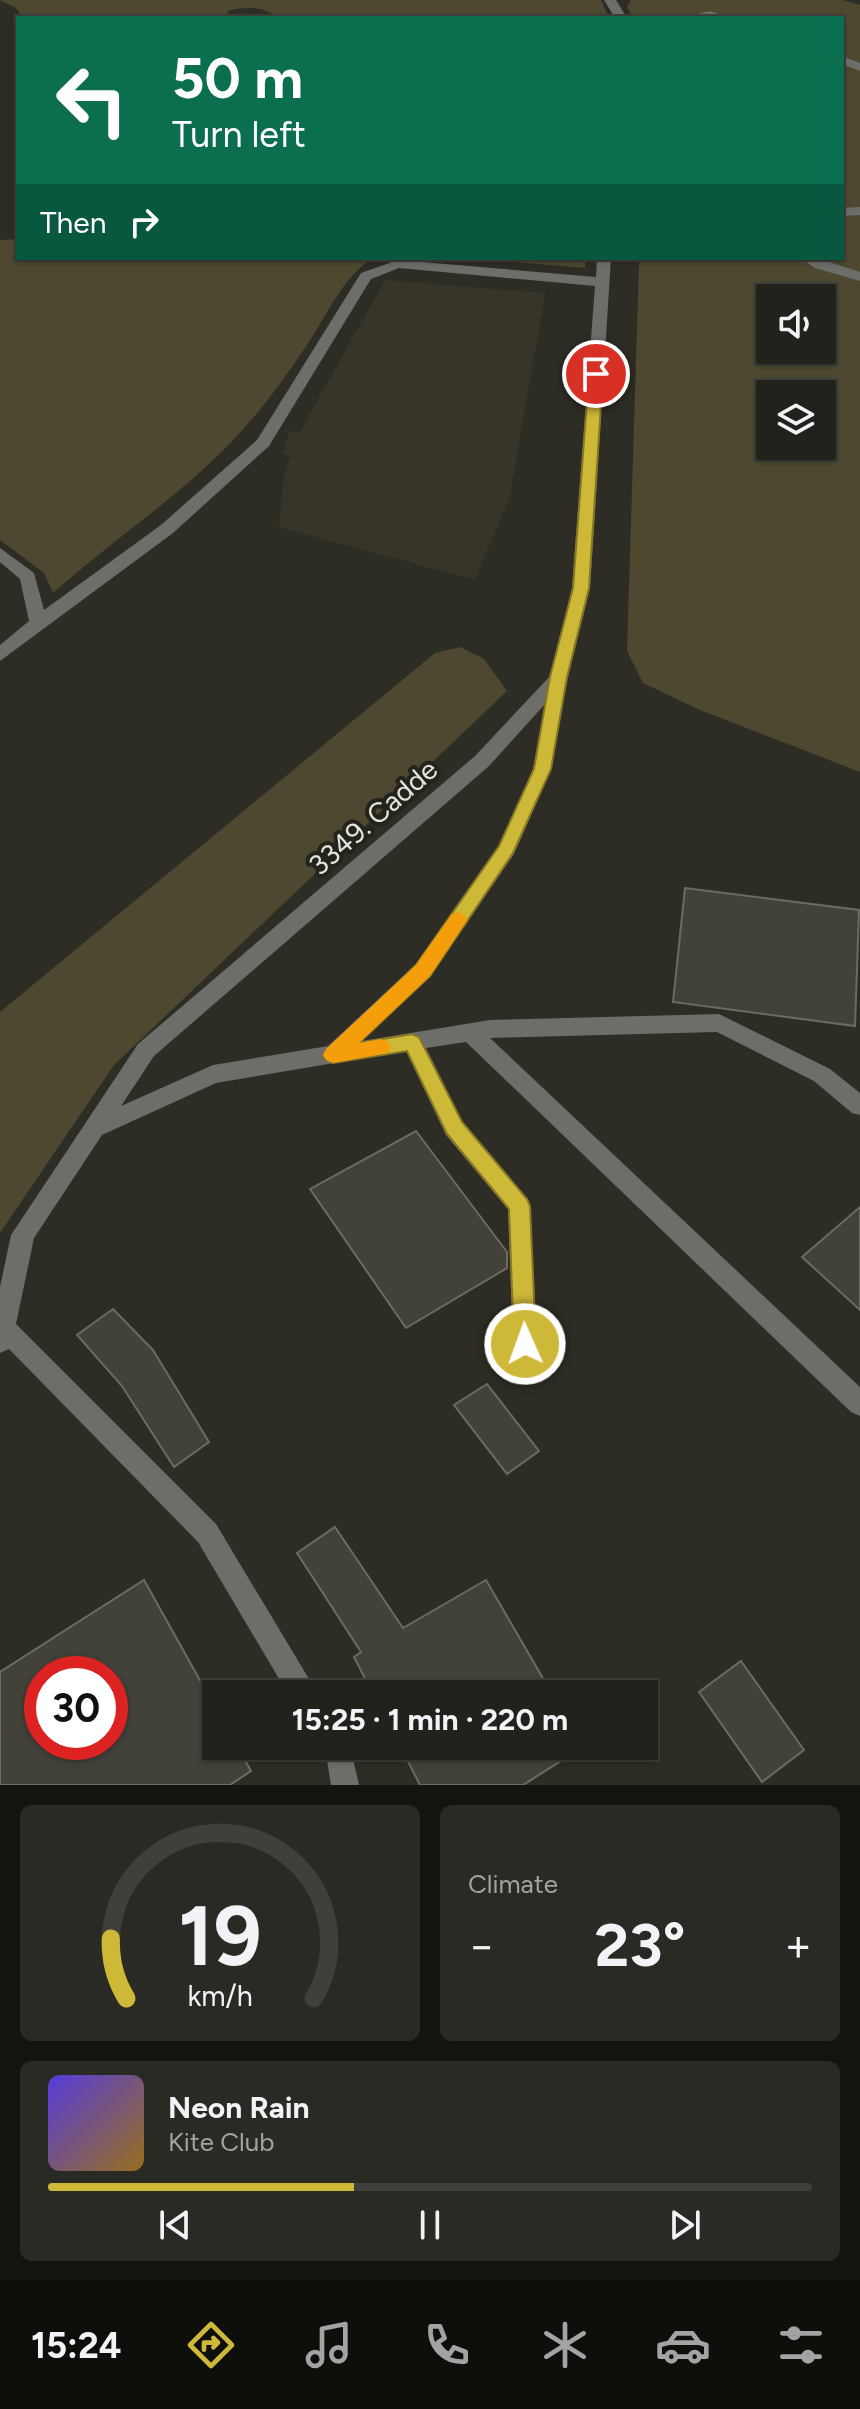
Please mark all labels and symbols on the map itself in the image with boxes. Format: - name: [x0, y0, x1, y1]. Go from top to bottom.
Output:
- pin: [562, 340, 630, 408]
- street label: 3349. Cadde: [302, 752, 444, 882]
- position arrow: [483, 1302, 567, 1386]
- speed limit sign: 30: [24, 1656, 128, 1760]

